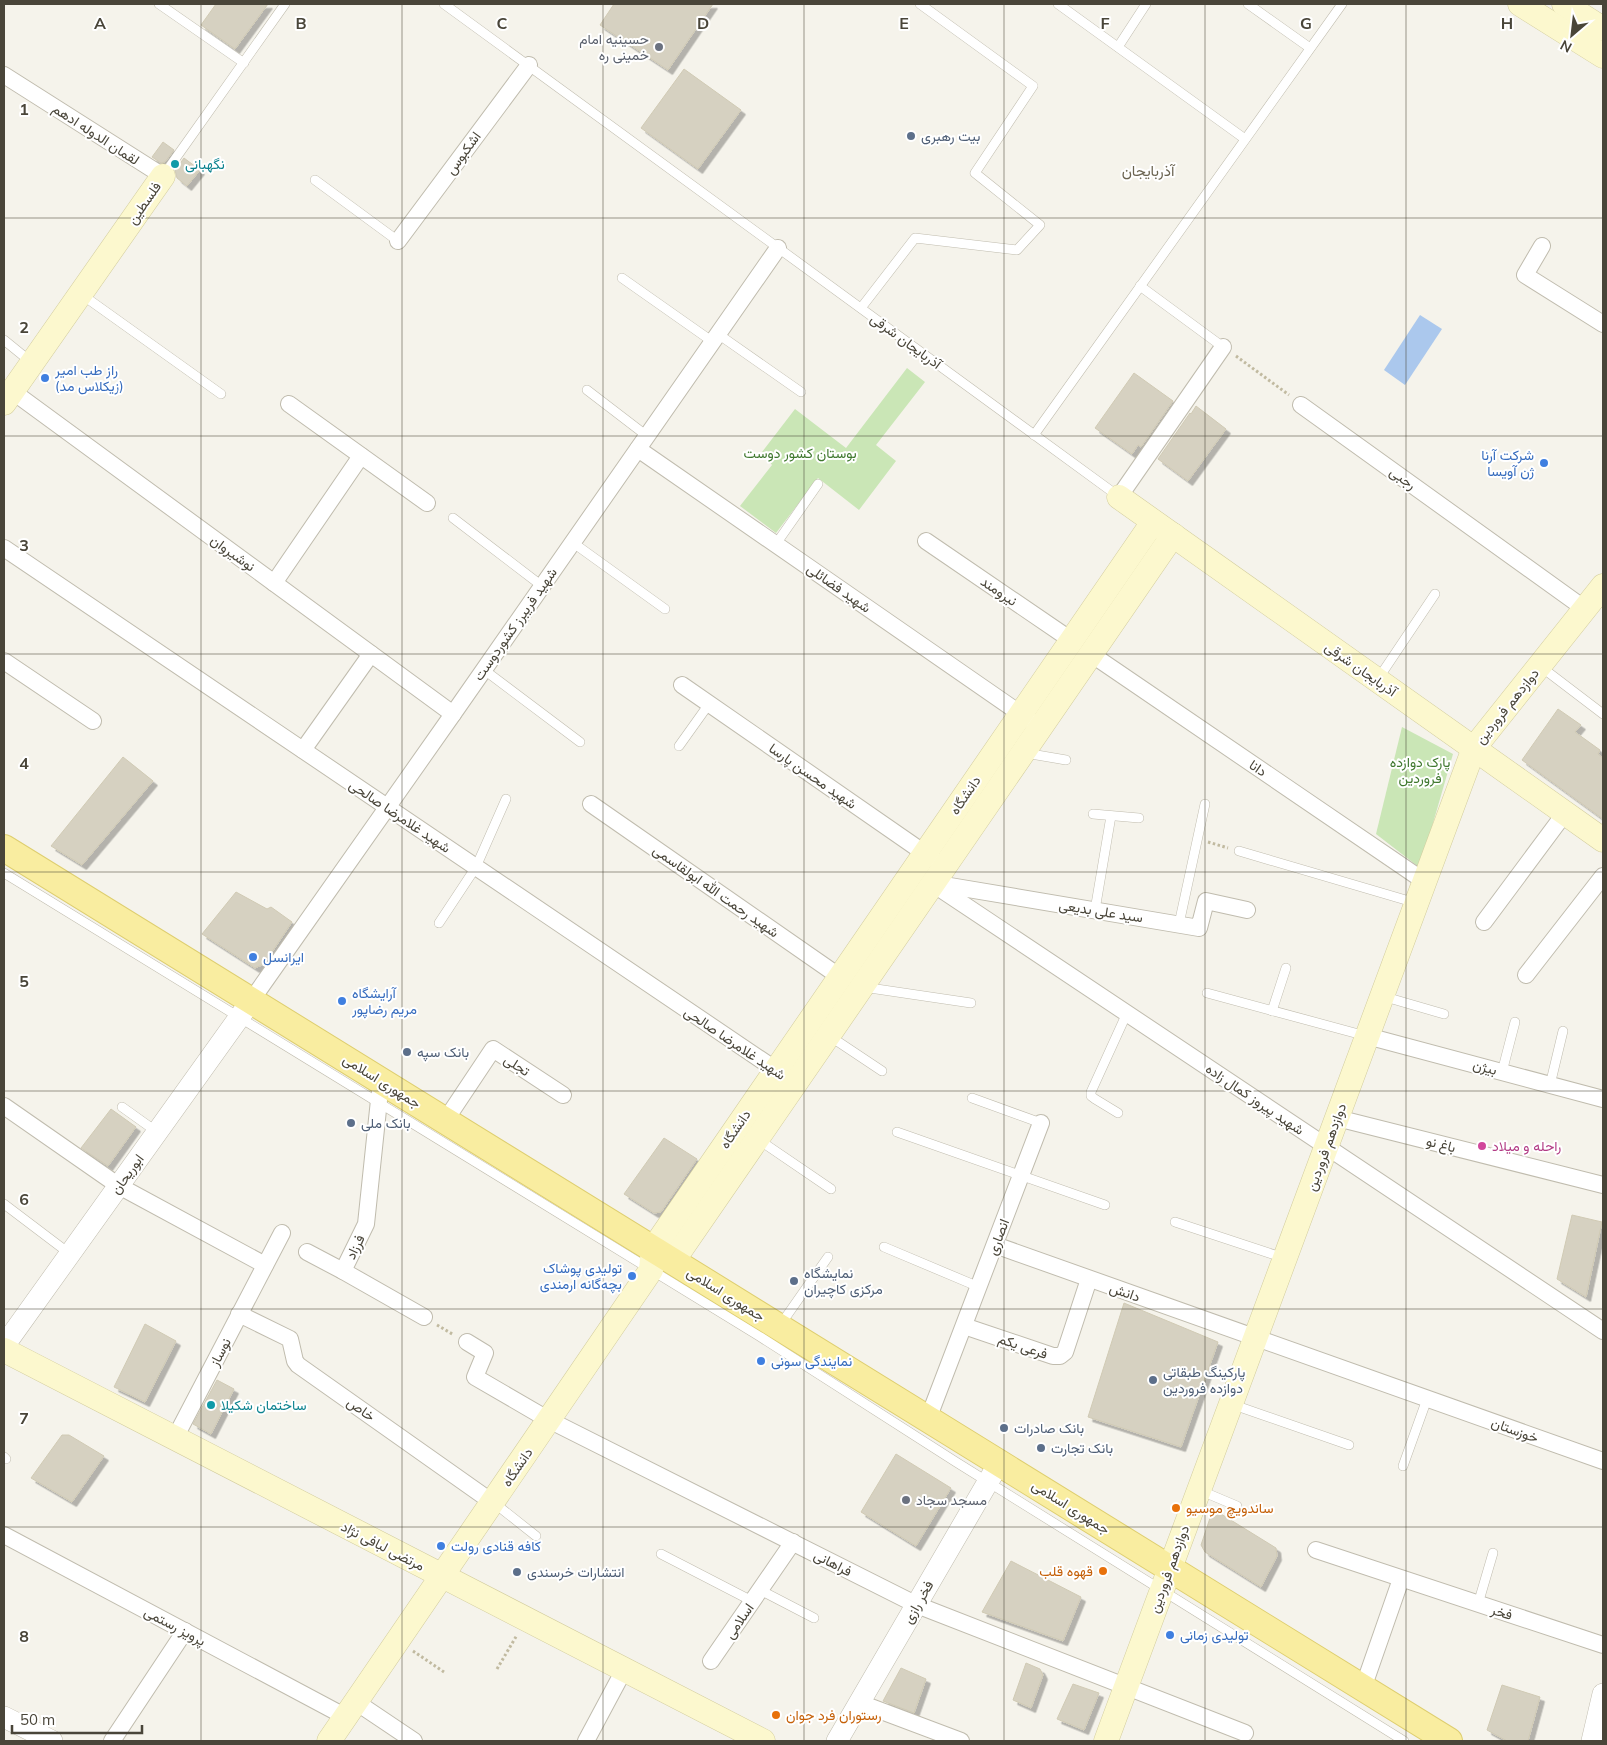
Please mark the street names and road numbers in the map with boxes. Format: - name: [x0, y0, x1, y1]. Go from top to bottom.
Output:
- street label: لقمان الدوله ادهم: [49, 99, 143, 169]
- street label: اشکبوس: [441, 128, 485, 178]
- street label: فلسطین: [123, 178, 165, 228]
- street label: آذربایجان شرقی: [867, 309, 947, 374]
- street label: رجبی: [1386, 462, 1420, 494]
- street label: نوشیروان: [207, 531, 259, 575]
- street label: شهید فضائلی: [803, 559, 875, 617]
- street label: شهید فریبرز کشوردوست: [469, 564, 561, 684]
- street label: نیرومند: [977, 572, 1021, 610]
- street label: آذربایجان شرقی: [1321, 638, 1402, 701]
- street label: دوازدهم فروردین: [1471, 664, 1543, 747]
- street label: شهید محسن پارسا: [765, 739, 860, 814]
- street label: دانا: [1246, 756, 1271, 781]
- street label: دانشگاه: [945, 772, 985, 818]
- street label: شهید غلامرضا صالحی: [346, 775, 454, 857]
- street label: شهید رحمت الله ابولقاسمی: [649, 841, 783, 941]
- street label: سید علی بدیعی: [1058, 895, 1144, 927]
- street label: شهید غلامرضا صالحی: [681, 1002, 789, 1084]
- street label: جمهوری اسلامی: [340, 1050, 424, 1112]
- street label: تجلی: [501, 1050, 533, 1080]
- street label: بیژن: [1471, 1055, 1499, 1079]
- street label: شهید پیروز کمال زاده: [1202, 1059, 1308, 1140]
- street label: دوازدهم فروردین: [1302, 1100, 1350, 1193]
- street label: دانشگاه: [715, 1106, 755, 1152]
- street label: باغ نو: [1424, 1132, 1458, 1158]
- street label: ابوریحان: [106, 1150, 148, 1198]
- street label: انصاری: [983, 1216, 1013, 1258]
- street label: فرزاد: [341, 1232, 369, 1262]
- street label: جمهوری اسلامی: [684, 1263, 768, 1325]
- street label: دانش: [1107, 1278, 1143, 1306]
- street label: فرعی یکم: [996, 1329, 1050, 1363]
- street label: نوساز: [205, 1335, 235, 1370]
- street label: خاص: [343, 1393, 379, 1425]
- street label: خوزستان: [1489, 1413, 1541, 1447]
- street label: دانشگاه: [497, 1444, 537, 1490]
- street label: جمهوری اسلامی: [1029, 1476, 1113, 1538]
- street label: مرتضی لبافی نژاد: [338, 1517, 428, 1575]
- street label: دوازدهم فروردین: [1145, 1522, 1193, 1615]
- street label: فراهانی: [811, 1546, 855, 1580]
- street label: فخر رازی: [899, 1577, 937, 1627]
- street label: اسلامی: [720, 1600, 758, 1642]
- street label: فخر: [1488, 1600, 1515, 1624]
- street label: پرویز رستمی: [141, 1602, 209, 1651]

